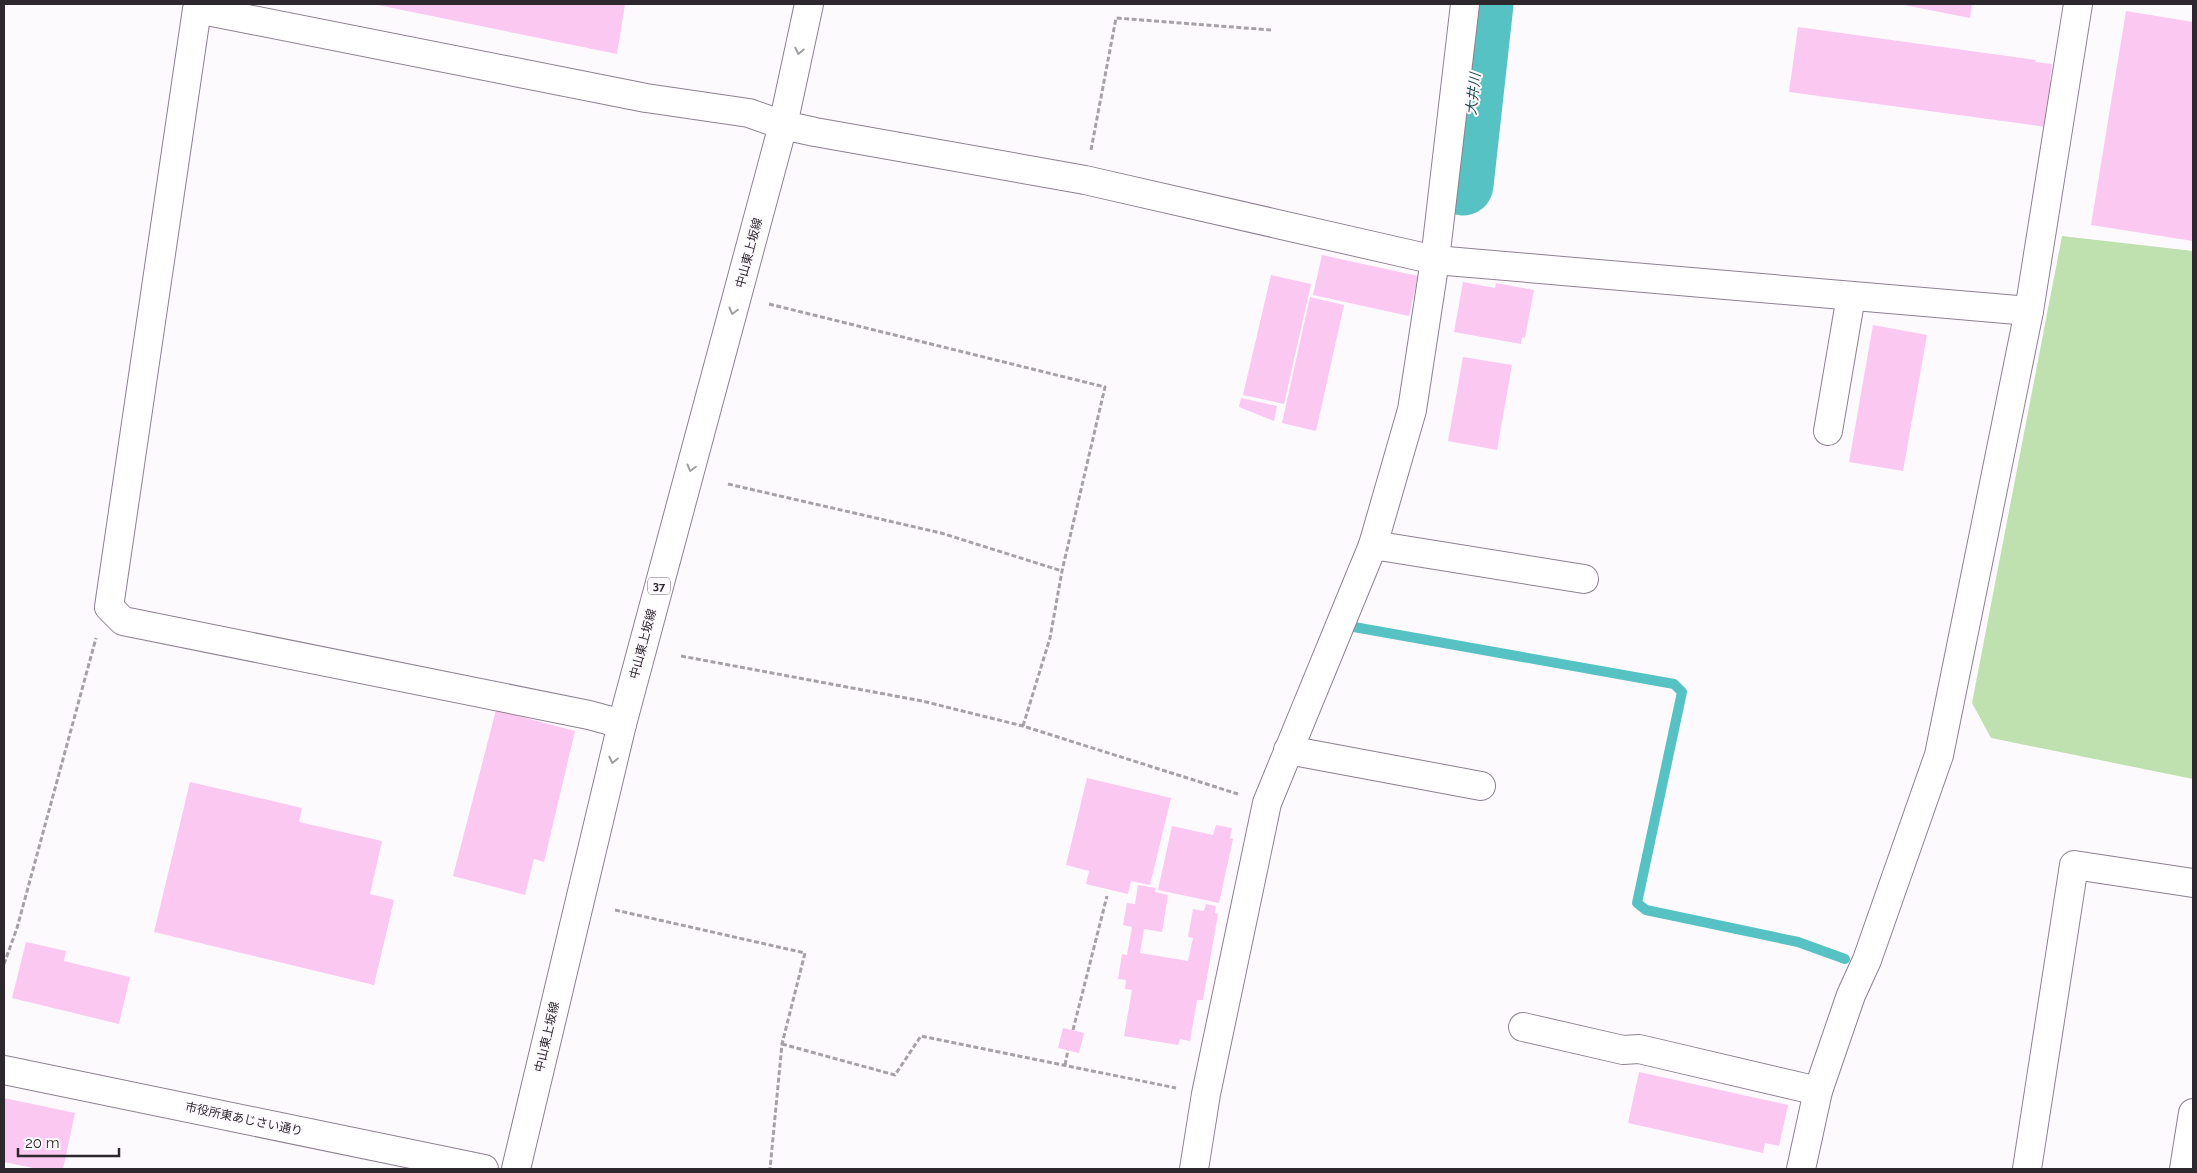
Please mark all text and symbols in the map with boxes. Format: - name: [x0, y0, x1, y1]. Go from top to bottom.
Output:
- one-way arrow: [794, 47, 804, 56]
- water label: 大井川: [1463, 70, 1483, 116]
- street label: 中山東上坂線: [733, 216, 765, 290]
- one-way arrow: [728, 306, 739, 315]
- one-way arrow: [686, 463, 696, 471]
- road number: 37: [648, 578, 670, 594]
- street label: 中山東上坂線: [627, 607, 659, 681]
- one-way arrow: [608, 755, 619, 764]
- street label: 中山東上坂線: [532, 1000, 562, 1074]
- street label: 市役所東あじさい通り: [184, 1100, 304, 1138]
- scale bar: [18, 1126, 119, 1158]
- text: 20 m: [25, 1134, 60, 1152]

